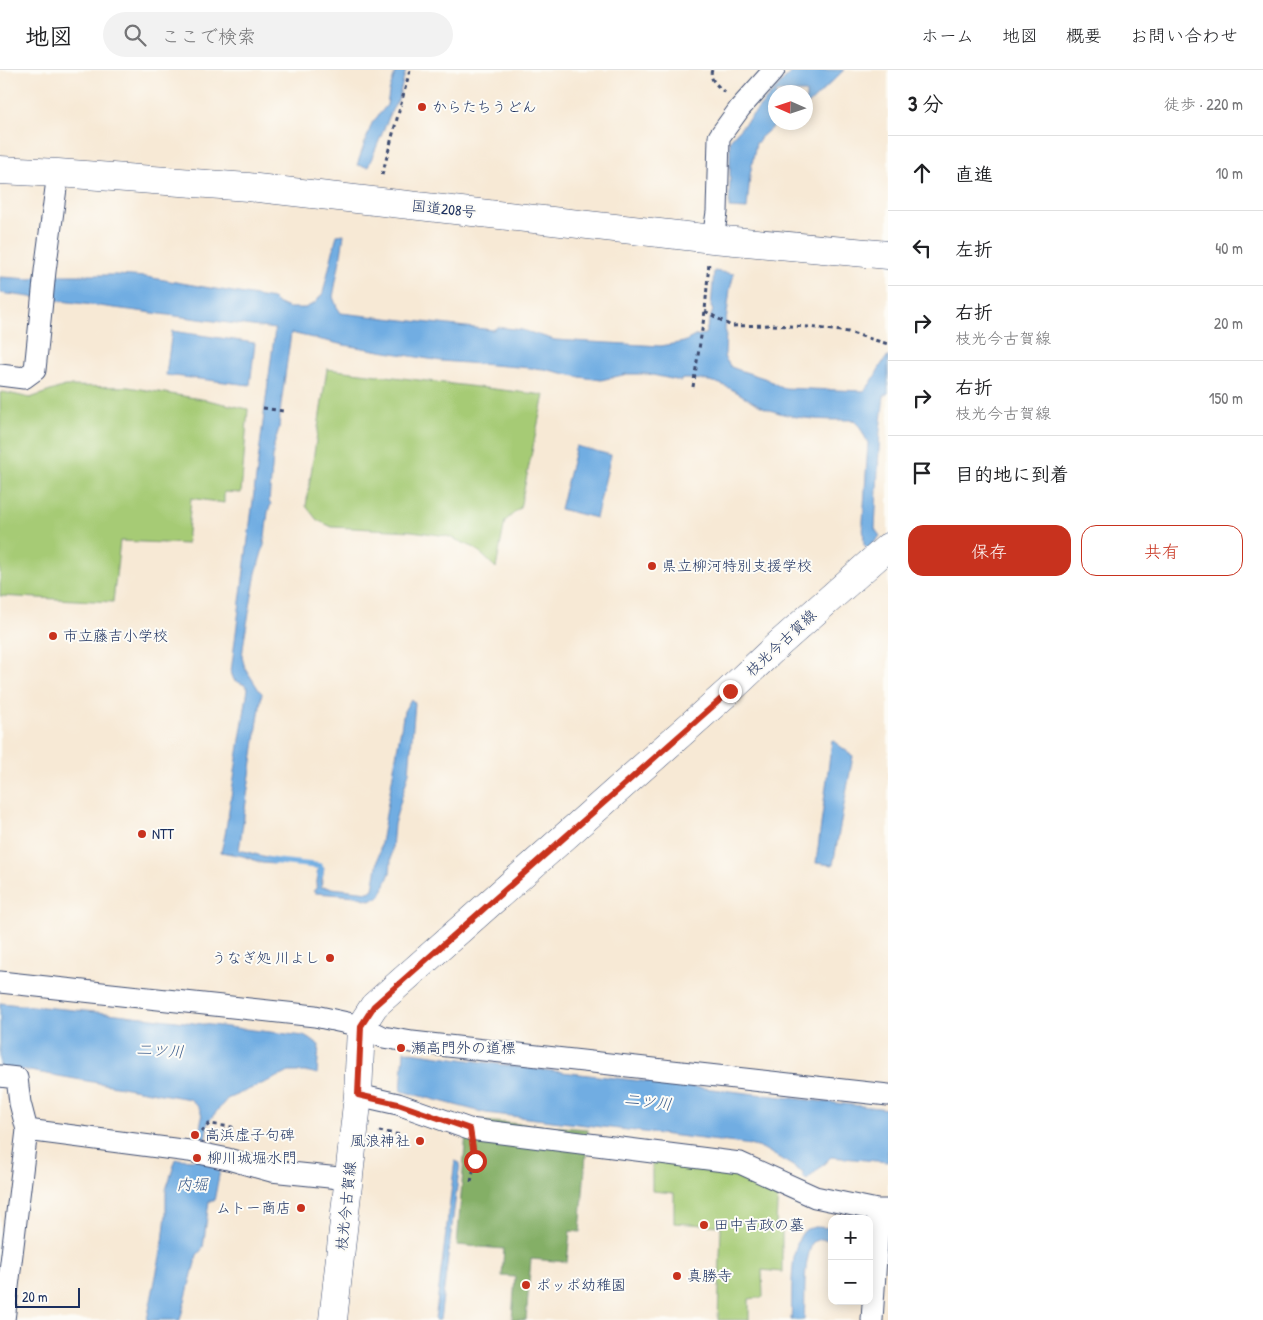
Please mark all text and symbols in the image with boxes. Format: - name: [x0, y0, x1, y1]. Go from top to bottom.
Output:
- search box: [103, 12, 453, 57]
- text: 地図: [25, 20, 73, 52]
- icon: search: [121, 21, 149, 49]
- text: ここで検索: [161, 23, 256, 49]
- text: ホーム: [921, 23, 974, 48]
- text: 地図: [1002, 23, 1038, 48]
- text: 概要: [1066, 23, 1102, 48]
- text: お問い合わせ: [1130, 23, 1238, 48]
- north arrow: [768, 85, 813, 130]
- text: 3 分: [908, 89, 943, 118]
- text: 徒歩 · 220 m: [1164, 93, 1243, 115]
- place label: からたちうどん: [432, 96, 537, 117]
- marker: からたちうどん: [416, 101, 428, 113]
- icon: ahead: [908, 159, 936, 187]
- text: 直進: [955, 161, 993, 187]
- text: 10 m: [1215, 162, 1243, 184]
- street label: 国道208号: [411, 195, 478, 222]
- icon: left: [908, 234, 936, 262]
- text: 左折: [955, 236, 993, 262]
- text: 40 m: [1215, 237, 1243, 259]
- text: 右折: [955, 299, 993, 325]
- icon: right: [908, 309, 936, 337]
- text: 20 m: [1214, 312, 1243, 334]
- text: 枝光今古賀線: [955, 327, 1051, 349]
- text: 右折: [955, 374, 993, 400]
- icon: right: [908, 384, 936, 412]
- text: 150 m: [1209, 387, 1243, 409]
- text: 枝光今古賀線: [955, 402, 1051, 424]
- icon: arrive: [908, 459, 936, 487]
- text: 目的地に到着: [955, 461, 1069, 487]
- button: 保存: [908, 525, 1071, 576]
- button: 共有: [1081, 525, 1243, 576]
- place label: 県立柳河特別支援学校: [662, 555, 812, 576]
- marker: 県立柳河特別支援学校: [646, 560, 658, 572]
- street label: 枝光今古賀線: [741, 604, 821, 681]
- place label: 市立藤吉小学校: [63, 625, 168, 646]
- marker: 市立藤吉小学校: [47, 630, 59, 642]
- route end: [719, 680, 742, 703]
- place label: NTT: [152, 823, 175, 844]
- marker: NTT: [136, 828, 148, 840]
- place label: うなぎ処 川よし: [212, 947, 320, 968]
- marker: うなぎ処 川よし: [324, 952, 336, 964]
- place label: 瀬高門外の道標: [411, 1037, 516, 1058]
- water label: 二ツ川: [135, 1038, 185, 1062]
- marker: 瀬高門外の道標: [395, 1042, 407, 1054]
- water label: 二ツ川: [623, 1087, 673, 1115]
- place label: 高浜虚子句碑: [205, 1124, 295, 1145]
- marker: 高浜虚子句碑: [189, 1129, 201, 1141]
- place label: 風浪神社: [350, 1130, 410, 1151]
- marker: 風浪神社: [414, 1135, 426, 1147]
- place label: 柳川城堀水門: [207, 1147, 297, 1168]
- route start: [464, 1150, 487, 1173]
- marker: 柳川城堀水門: [191, 1152, 203, 1164]
- street label: 枝光今古賀線: [330, 1160, 361, 1252]
- water label: 内堀: [176, 1173, 209, 1195]
- place label: ムトー商店: [216, 1197, 291, 1218]
- marker: ムトー商店: [295, 1202, 307, 1214]
- place label: 田中吉政の墓: [714, 1214, 804, 1235]
- map controls: [828, 1215, 873, 1305]
- button: +: [828, 1215, 873, 1260]
- marker: 田中吉政の墓: [698, 1219, 710, 1231]
- button: −: [828, 1260, 873, 1305]
- place label: 真勝寺: [687, 1265, 732, 1286]
- marker: 真勝寺: [671, 1270, 683, 1282]
- place label: ポッポ幼稚園: [536, 1274, 626, 1295]
- marker: ポッポ幼稚園: [520, 1279, 532, 1291]
- scale bar: [15, 1285, 80, 1308]
- text: 20 m: [22, 1287, 48, 1306]

